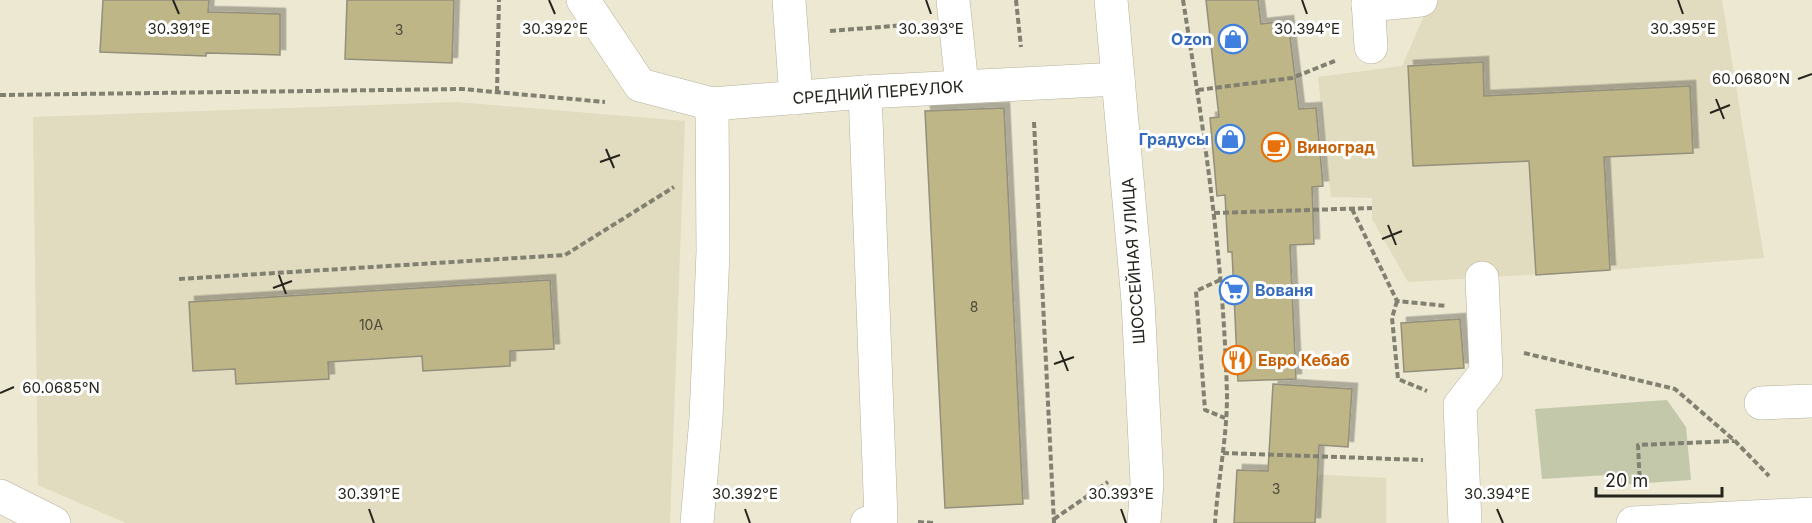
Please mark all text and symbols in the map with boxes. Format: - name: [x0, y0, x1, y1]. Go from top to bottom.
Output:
- text: 30.391°E: [148, 19, 210, 38]
- text: 30.392°E: [522, 19, 588, 38]
- text: 30.393°E: [898, 19, 964, 38]
- text: 30.394°E: [1274, 19, 1340, 38]
- text: 30.395°E: [1650, 19, 1716, 38]
- house number: 3: [395, 21, 403, 38]
- shop icon: Ozon: [1217, 23, 1249, 55]
- place label: Ozon: [1171, 29, 1212, 49]
- text: 60.0680°N: [1712, 69, 1790, 88]
- street label: СРЕДНИЙ ПЕРЕУЛОК: [792, 76, 964, 108]
- shop icon: Градусы: [1214, 123, 1246, 155]
- place label: Градусы: [1139, 129, 1209, 149]
- cafe icon: Виноград: [1260, 131, 1292, 163]
- place label: Виноград: [1297, 137, 1375, 157]
- street label: ШОССЕЙНАЯ УЛИЦА: [1117, 177, 1149, 345]
- supermarket icon: Вованя: [1218, 274, 1250, 306]
- place label: Вованя: [1255, 280, 1313, 300]
- house number: 8: [970, 298, 978, 315]
- house number: 10А: [359, 316, 383, 333]
- restaurant icon: Евро Кебаб: [1221, 344, 1253, 376]
- place label: Евро Кебаб: [1258, 350, 1350, 370]
- text: 60.0685°N: [22, 378, 100, 397]
- scale bar: [1596, 460, 1722, 498]
- text: 20 m: [1605, 470, 1648, 491]
- house number: 3: [1272, 480, 1280, 497]
- text: 30.391°E: [338, 484, 400, 503]
- text: 30.392°E: [712, 484, 778, 503]
- text: 30.393°E: [1088, 484, 1154, 503]
- text: 30.394°E: [1464, 484, 1530, 503]

